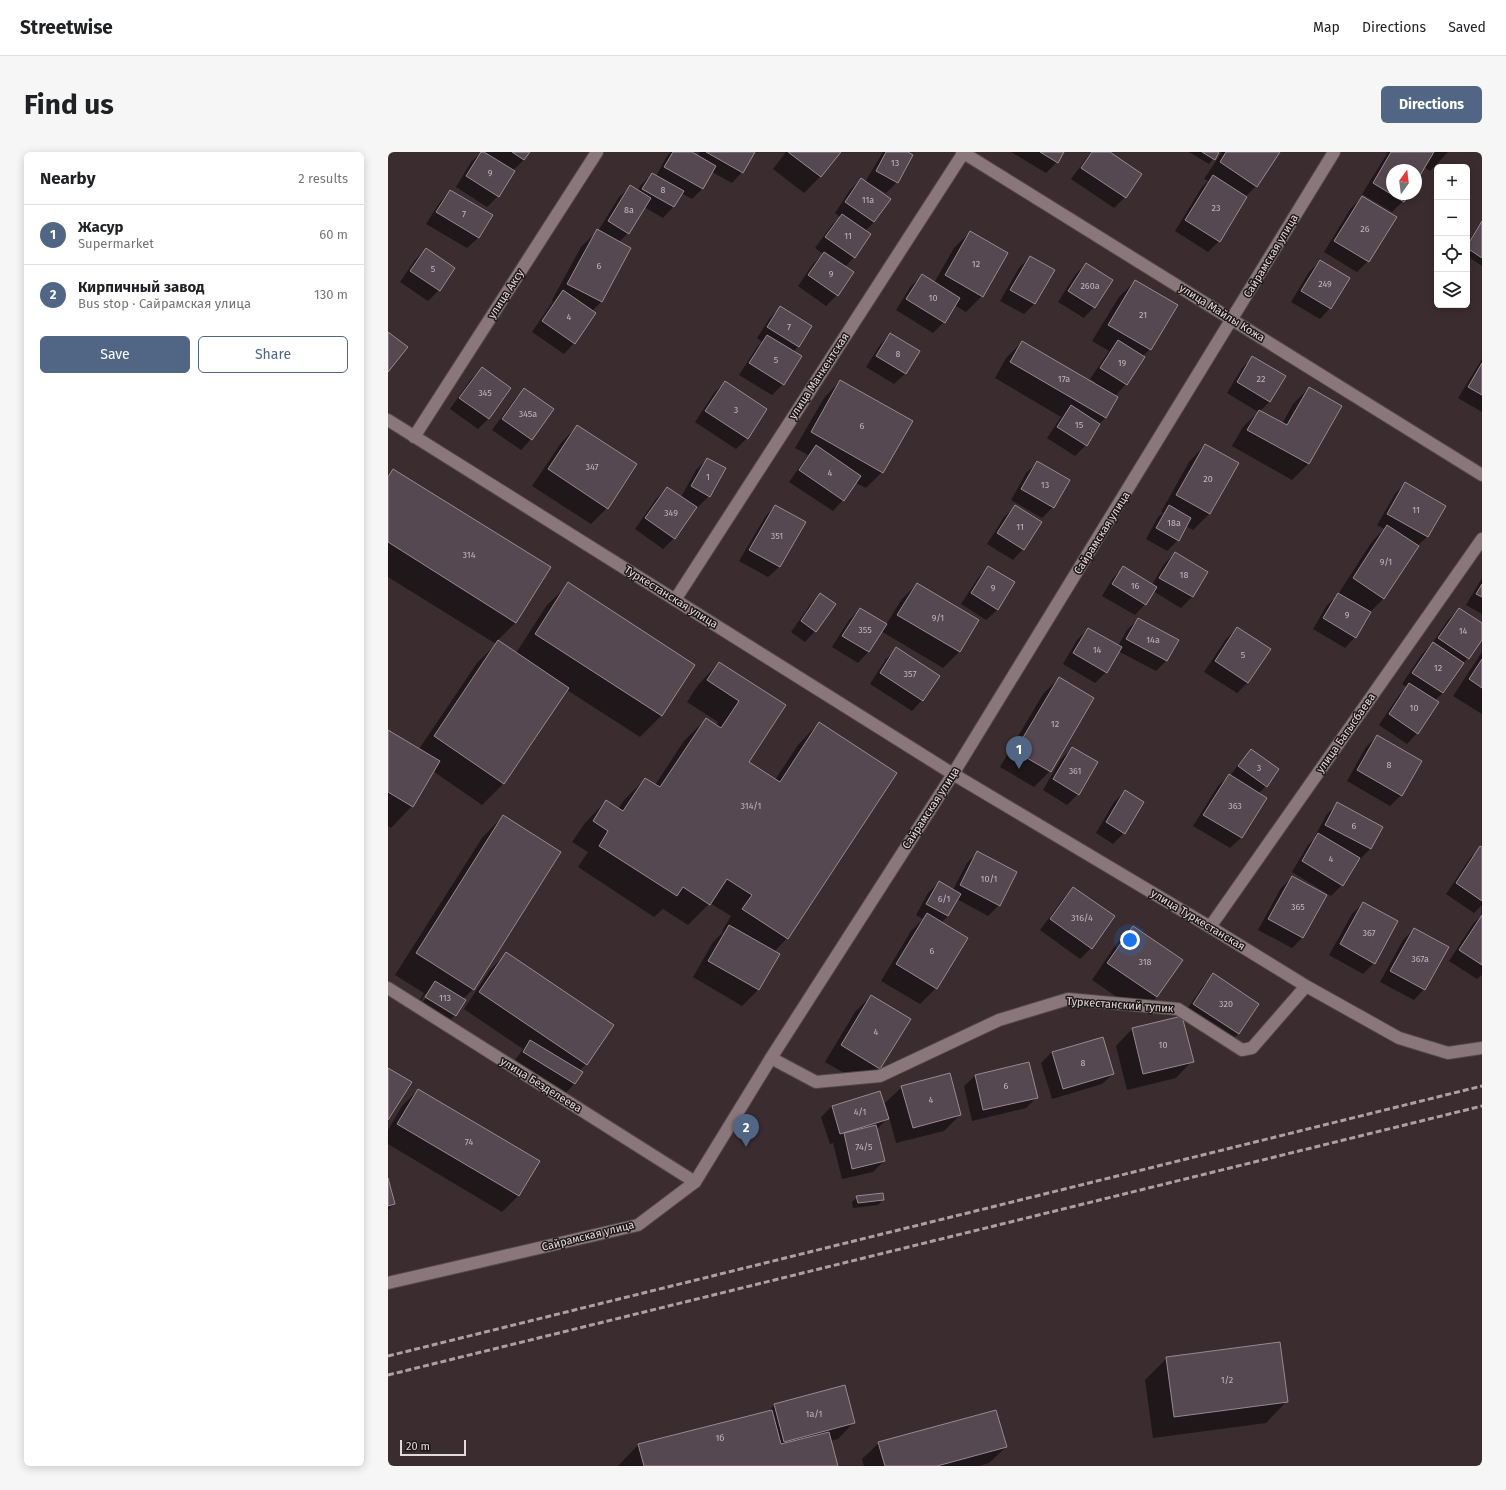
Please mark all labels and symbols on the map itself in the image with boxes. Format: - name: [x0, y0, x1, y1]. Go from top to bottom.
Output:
- house number: 13: [891, 158, 899, 168]
- north arrow: [1386, 164, 1422, 200]
- house number: 9: [488, 168, 493, 178]
- house number: 8: [661, 185, 666, 195]
- house number: 11а: [862, 195, 874, 205]
- house number: 23: [1212, 203, 1220, 213]
- house number: 8а: [624, 205, 634, 215]
- house number: 7: [462, 209, 466, 219]
- street label: Сайрамская улица: [1241, 212, 1301, 300]
- house number: 26: [1360, 224, 1370, 234]
- house number: 11: [844, 231, 852, 241]
- house number: 12: [972, 259, 980, 269]
- house number: 6: [597, 261, 602, 271]
- house number: 5: [431, 264, 436, 274]
- street label: улица Аксу: [485, 266, 527, 321]
- house number: 9: [829, 269, 834, 279]
- house number: 249: [1318, 279, 1332, 289]
- house number: 260а: [1080, 281, 1100, 291]
- street label: улица Майлы Кожа: [1177, 281, 1267, 345]
- house number: 10: [929, 293, 937, 303]
- house number: 21: [1139, 310, 1147, 320]
- house number: 4: [567, 312, 572, 322]
- house number: 7: [787, 322, 791, 332]
- street label: улица Манкентская: [786, 330, 852, 422]
- house number: 8: [896, 349, 901, 359]
- house number: 5: [774, 355, 779, 365]
- house number: 19: [1118, 358, 1127, 368]
- house number: 17а: [1058, 374, 1070, 384]
- house number: 22: [1257, 374, 1265, 384]
- house number: 345: [478, 388, 492, 398]
- house number: 3: [734, 405, 738, 415]
- house number: 345а: [519, 409, 537, 419]
- house number: 15: [1075, 420, 1084, 430]
- house number: 6: [860, 421, 865, 431]
- house number: 347: [585, 462, 599, 472]
- house number: 4: [828, 468, 833, 478]
- house number: 1: [706, 472, 710, 482]
- house number: 20: [1203, 474, 1213, 484]
- house number: 13: [1041, 480, 1049, 490]
- street label: Сайрамская улица: [1071, 489, 1133, 577]
- house number: 11: [1412, 505, 1420, 515]
- house number: 349: [664, 508, 678, 518]
- house number: 18а: [1167, 518, 1181, 528]
- house number: 11: [1016, 522, 1024, 532]
- house number: 351: [771, 531, 783, 541]
- house number: 314: [463, 550, 476, 560]
- house number: 9/1: [1380, 557, 1392, 567]
- street label: Туркестанская улица: [622, 563, 720, 631]
- house number: 18: [1180, 570, 1188, 580]
- house number: 16: [1131, 581, 1140, 591]
- house number: 9: [991, 583, 996, 593]
- house number: 9: [1345, 610, 1350, 620]
- house number: 9/1: [932, 613, 944, 623]
- house number: 355: [858, 625, 872, 635]
- house number: 14: [1459, 626, 1468, 636]
- house number: 14а: [1146, 635, 1160, 645]
- house number: 14: [1093, 645, 1102, 655]
- house number: 5: [1241, 650, 1246, 660]
- house number: 12: [1434, 663, 1442, 673]
- house number: 357: [904, 669, 916, 679]
- street label: улица Багысбаева: [1314, 691, 1378, 775]
- house number: 10: [1410, 703, 1418, 713]
- house number: 12: [1051, 719, 1059, 729]
- pin: 1: [1006, 736, 1032, 769]
- house number: 8: [1387, 760, 1392, 770]
- house number: 3: [1257, 763, 1261, 773]
- street label: Сайрамская улица: [900, 765, 962, 851]
- house number: 361: [1069, 766, 1081, 776]
- house number: 314/1: [741, 801, 761, 811]
- house number: 363: [1228, 801, 1242, 811]
- house number: 6: [1352, 821, 1357, 831]
- house number: 4: [1329, 854, 1334, 864]
- house number: 10/1: [981, 874, 997, 884]
- street label: улица Туркестанская: [1149, 887, 1247, 953]
- house number: 6/1: [938, 894, 950, 904]
- house number: 365: [1291, 902, 1305, 912]
- house number: 316/4: [1071, 913, 1093, 923]
- house number: 367: [1362, 928, 1376, 938]
- your location: [1120, 930, 1140, 950]
- house number: 6: [930, 946, 935, 956]
- house number: 367а: [1411, 954, 1429, 964]
- house number: 318: [1138, 957, 1152, 967]
- house number: 113: [439, 993, 451, 1003]
- street label: Туркестанский тупик: [1066, 995, 1174, 1015]
- house number: 320: [1219, 999, 1233, 1009]
- house number: 4: [874, 1027, 879, 1037]
- house number: 10: [1159, 1040, 1167, 1050]
- street label: улица Безделеева: [498, 1055, 584, 1115]
- house number: 8: [1081, 1058, 1086, 1068]
- house number: 6: [1004, 1081, 1009, 1091]
- house number: 4: [929, 1095, 934, 1105]
- house number: 4/1: [854, 1107, 866, 1117]
- pin: 2: [733, 1114, 759, 1147]
- house number: 74: [465, 1137, 473, 1147]
- house number: 74/5: [855, 1142, 873, 1152]
- street label: Сайрамская улица: [540, 1218, 636, 1254]
- house number: 1/2: [1221, 1375, 1233, 1385]
- house number: 1а/1: [806, 1409, 822, 1419]
- house number: 1б: [715, 1433, 725, 1443]
- scale bar: [400, 1438, 466, 1457]

